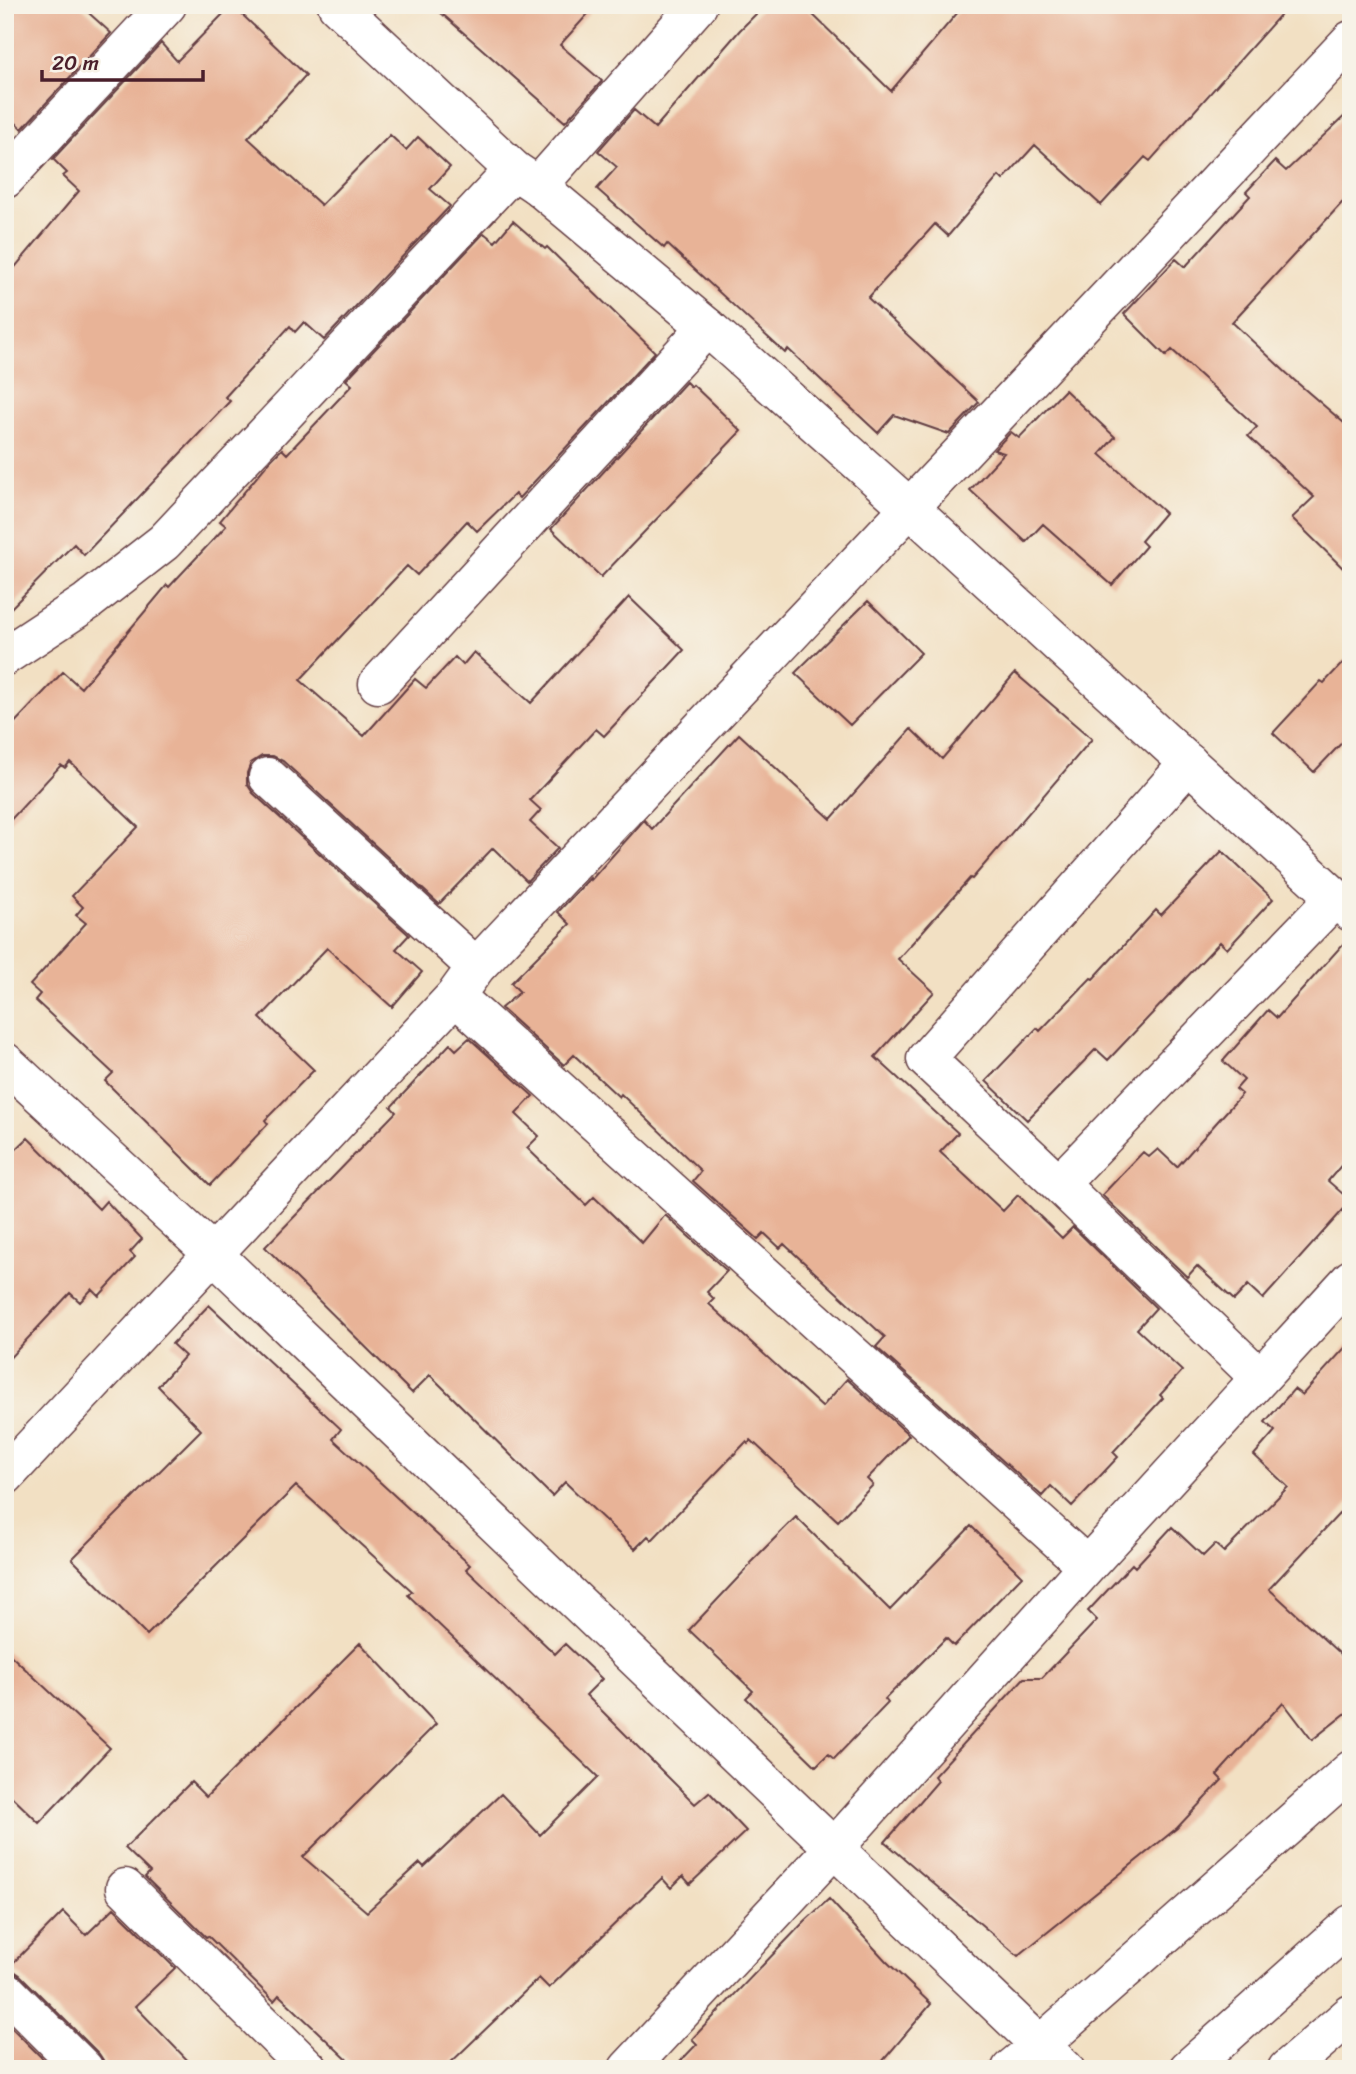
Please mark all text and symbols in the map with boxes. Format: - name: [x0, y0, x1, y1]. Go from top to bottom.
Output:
- scale bar: [42, 38, 203, 82]
- text: 20 m: [52, 44, 99, 82]

